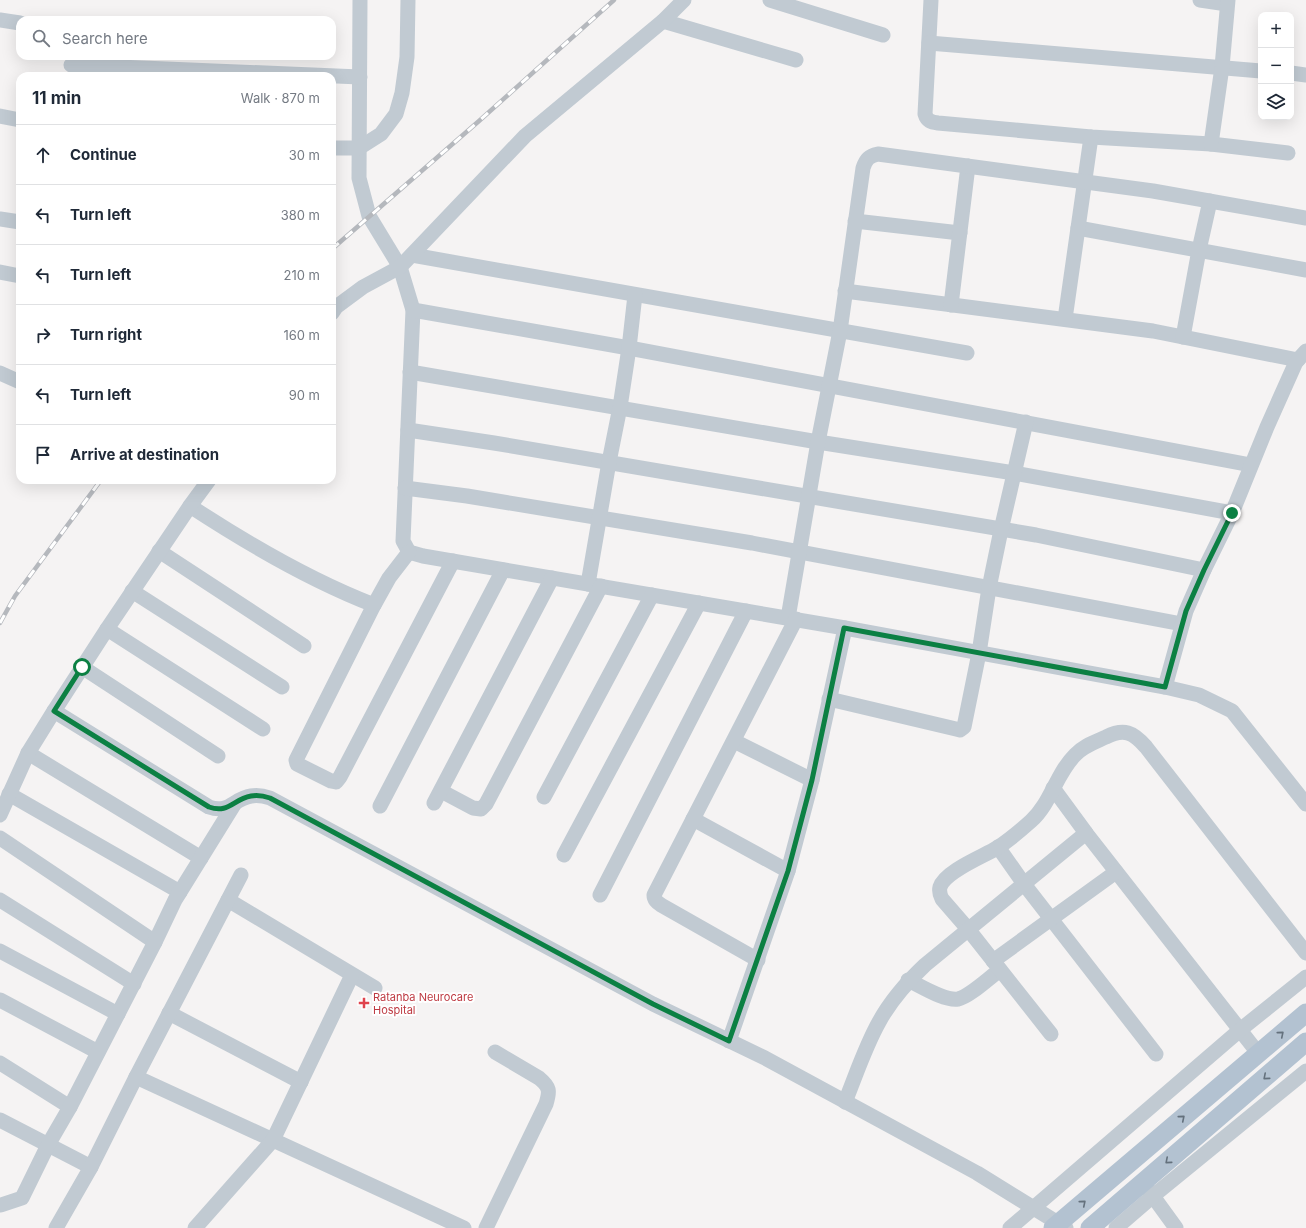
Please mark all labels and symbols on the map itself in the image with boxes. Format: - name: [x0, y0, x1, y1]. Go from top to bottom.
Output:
- route end: [1223, 504, 1241, 522]
- route start: [73, 658, 91, 676]
- place label: Ratanba Neurocare Hospital: [373, 990, 473, 1017]
- marker: Ratanba Neurocare Hospital: [358, 997, 370, 1009]
- one-way arrow: [1276, 1032, 1283, 1039]
- one-way arrow: [1263, 1072, 1271, 1079]
- one-way arrow: [1177, 1116, 1184, 1123]
- one-way arrow: [1165, 1157, 1172, 1164]
- one-way arrow: [1078, 1200, 1085, 1207]

